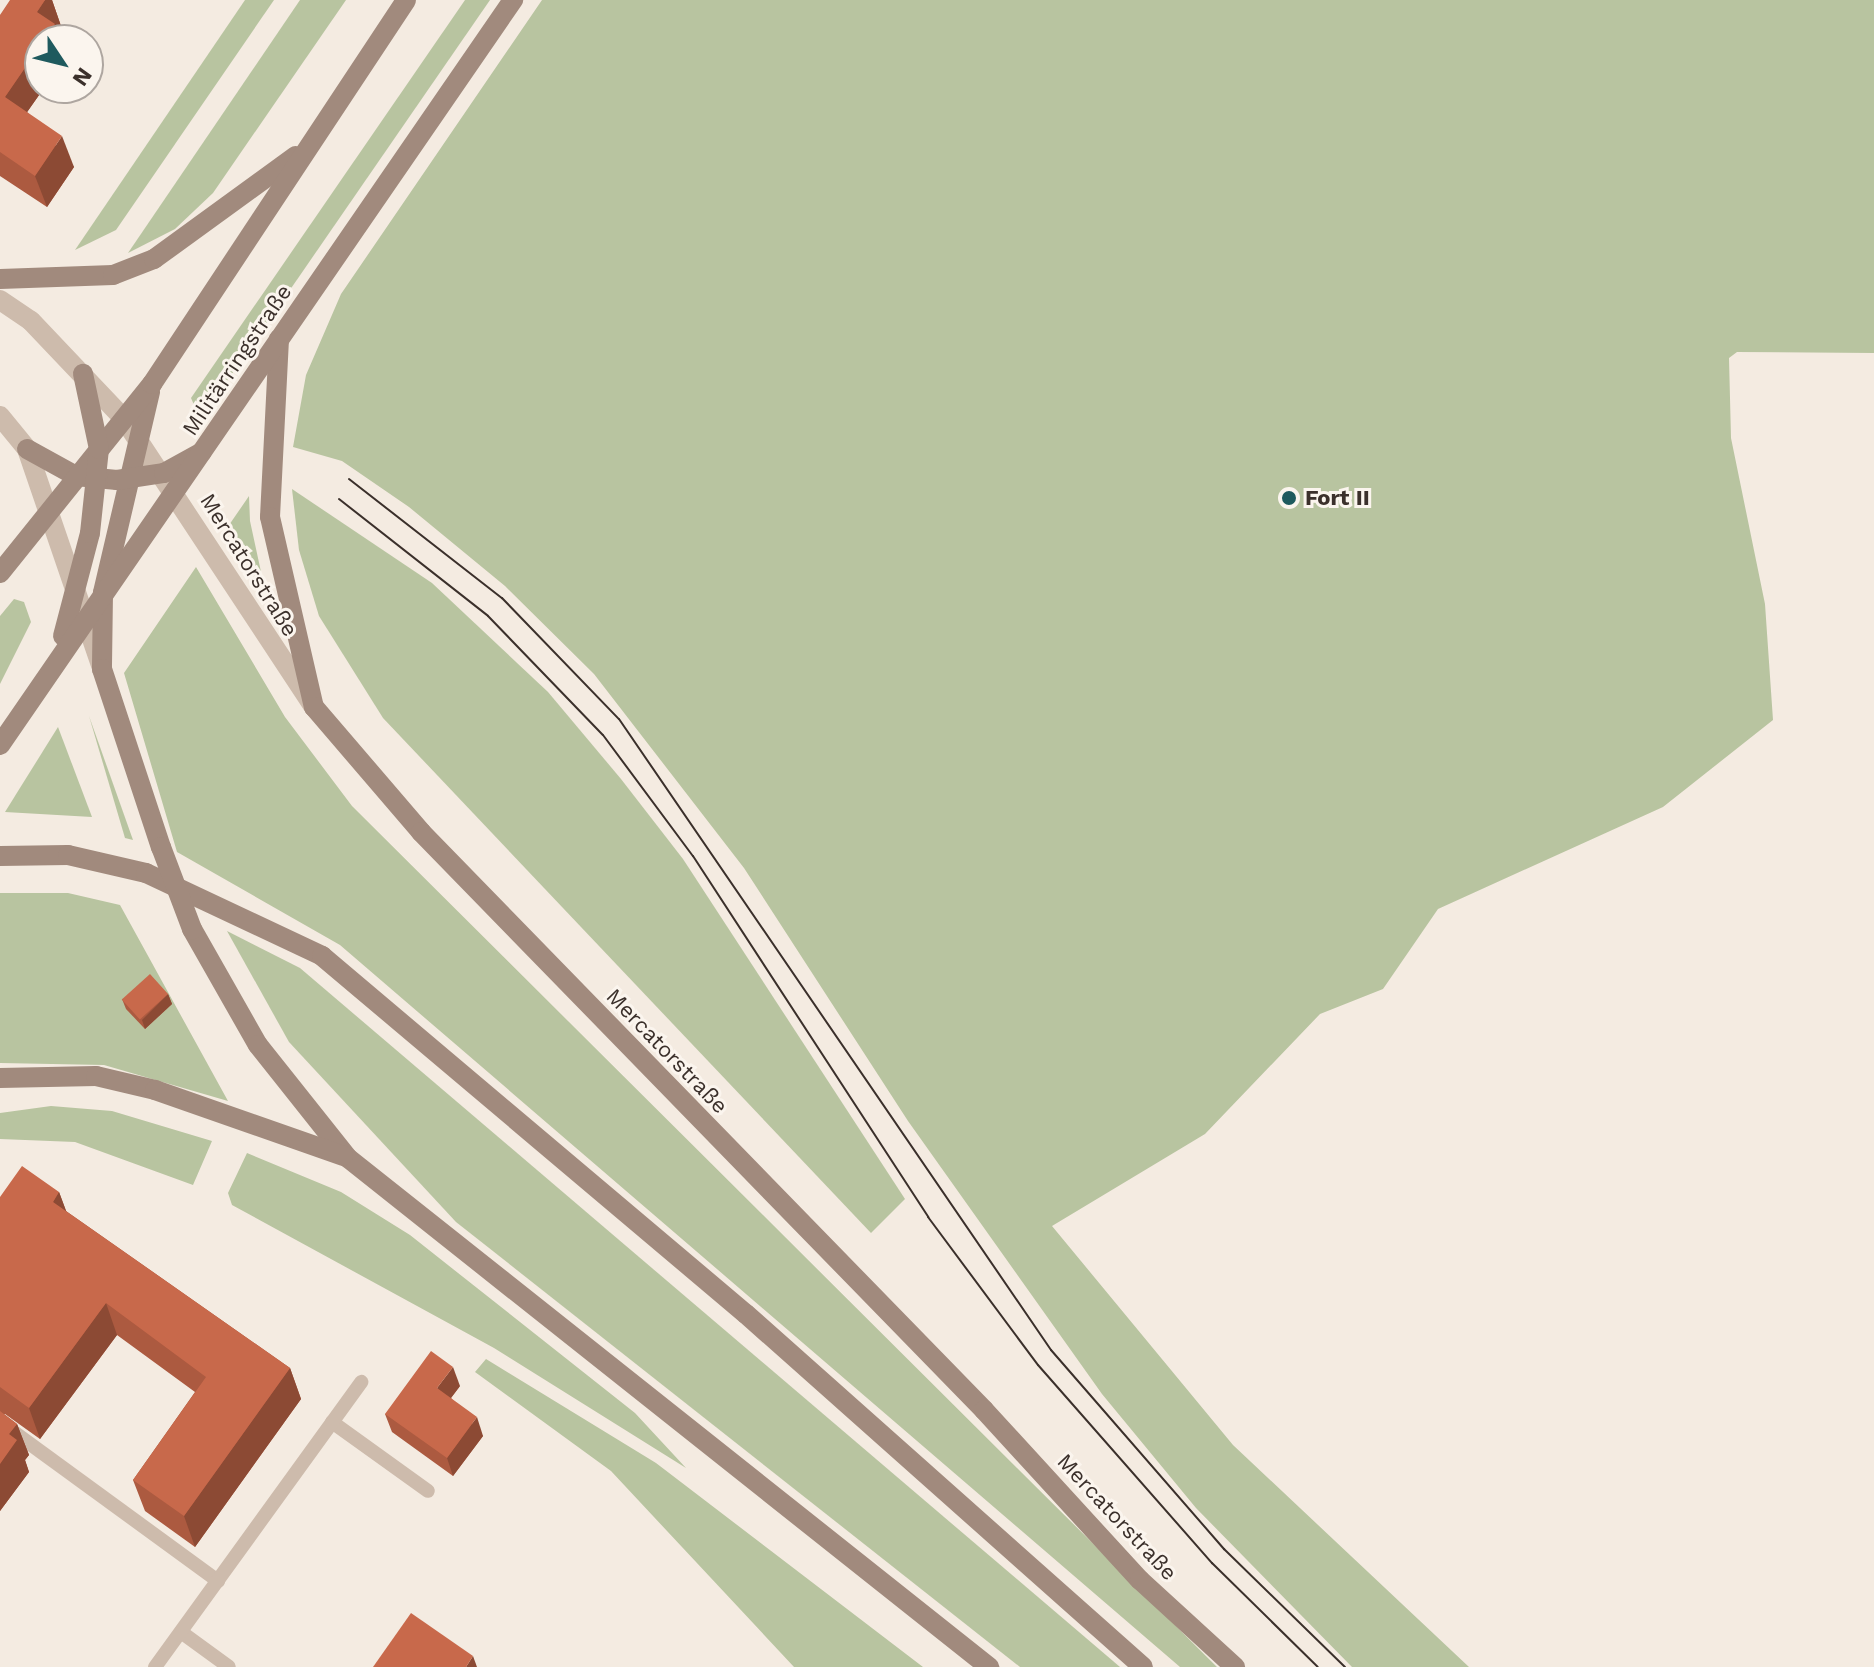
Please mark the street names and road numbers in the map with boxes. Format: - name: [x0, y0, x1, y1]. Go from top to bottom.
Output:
- street label: Militärringstraße: [177, 280, 297, 440]
- street label: Mercatorstraße: [195, 489, 303, 641]
- street label: Mercatorstraße: [601, 983, 733, 1119]
- street label: Mercatorstraße: [1052, 1448, 1182, 1586]

